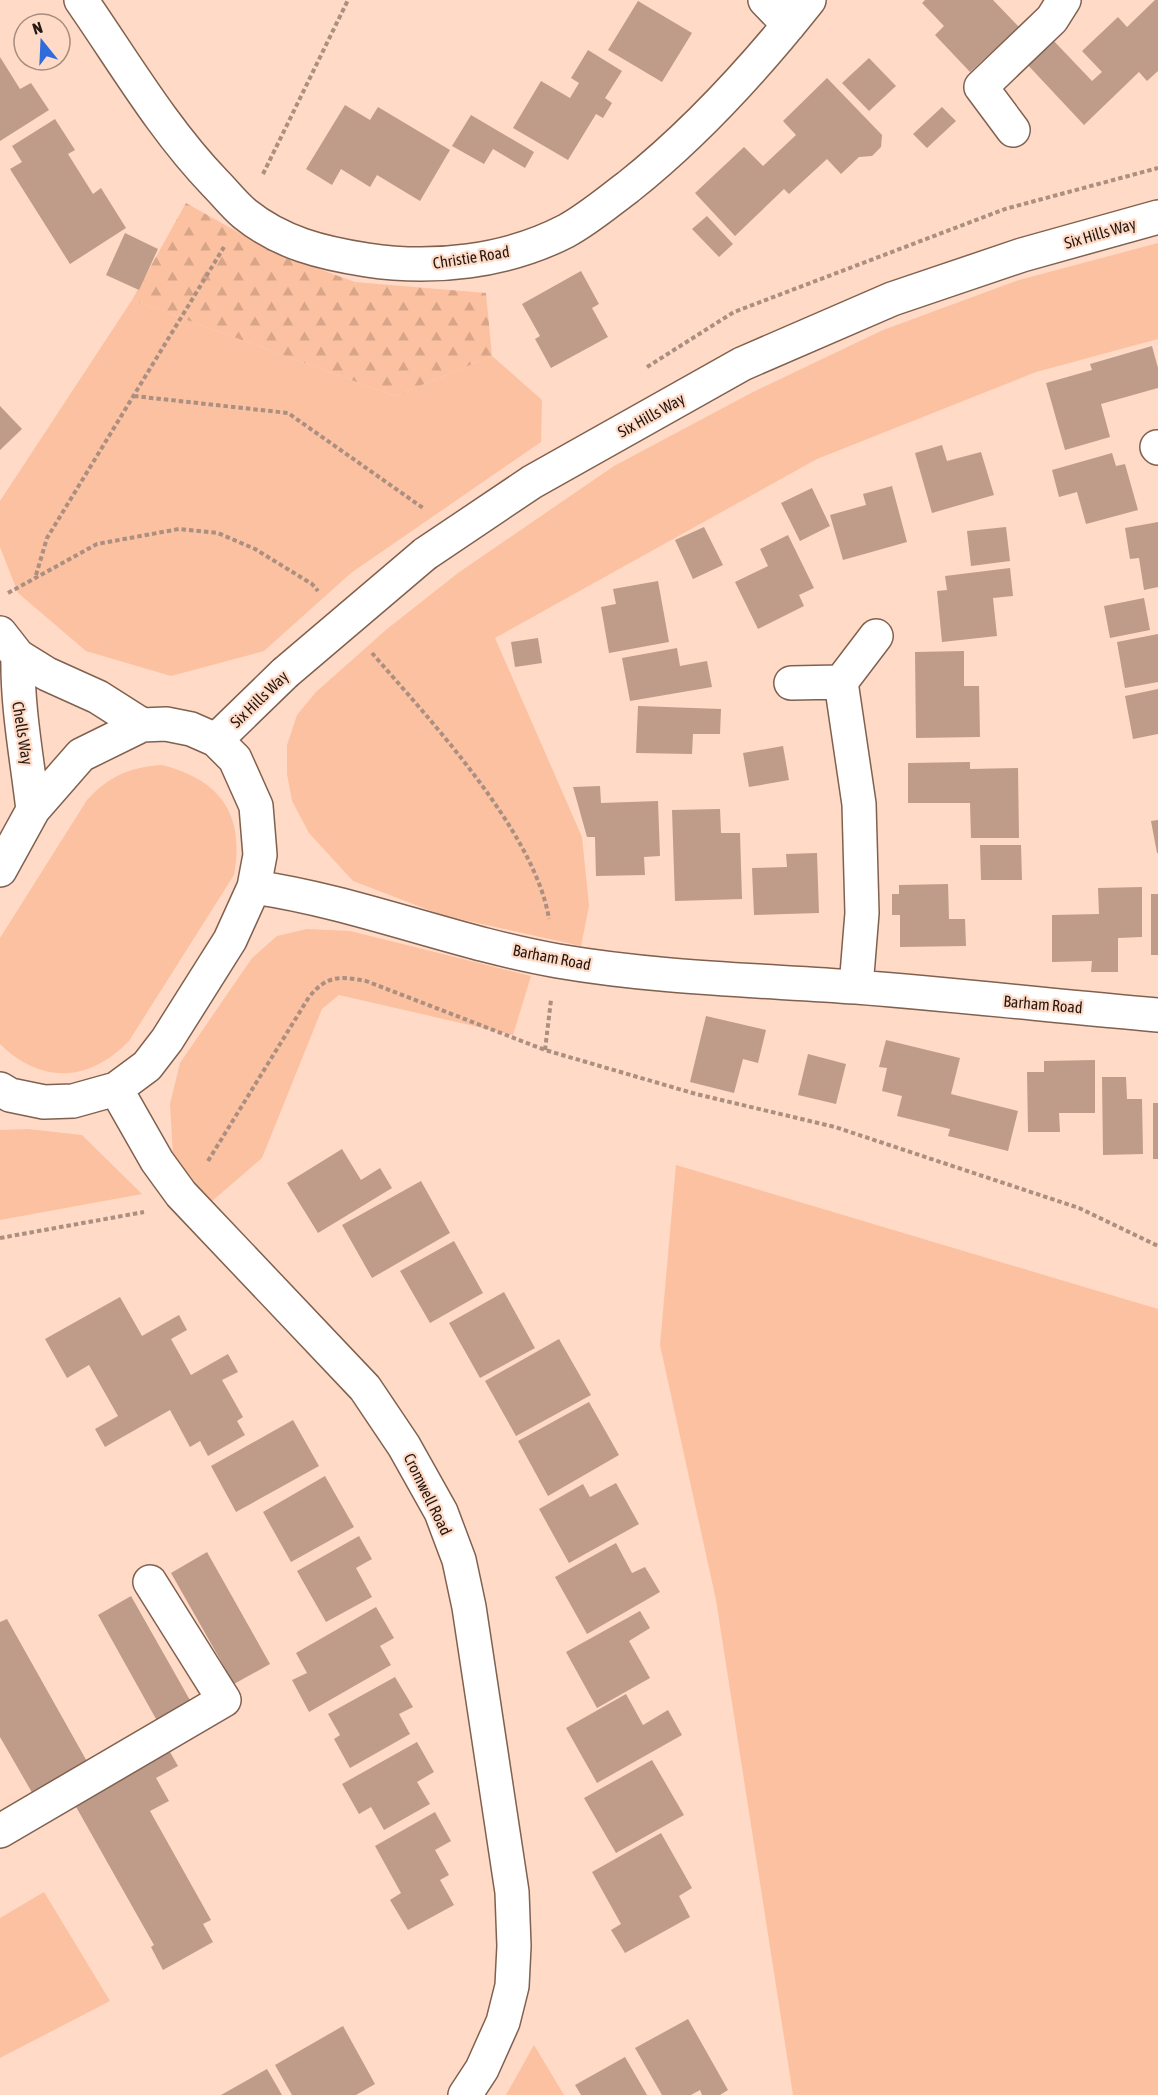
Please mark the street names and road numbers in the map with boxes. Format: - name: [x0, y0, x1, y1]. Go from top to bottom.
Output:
- street label: Six Hills Way: [1062, 214, 1138, 253]
- street label: Christie Road: [431, 242, 511, 272]
- street label: Six Hills Way: [614, 389, 688, 442]
- street label: Six Hills Way: [226, 667, 293, 732]
- street label: Chells Way: [8, 700, 37, 766]
- street label: Barham Road: [511, 941, 593, 973]
- street label: Barham Road: [1003, 992, 1083, 1016]
- street label: Cromwell Road: [400, 1450, 456, 1538]

